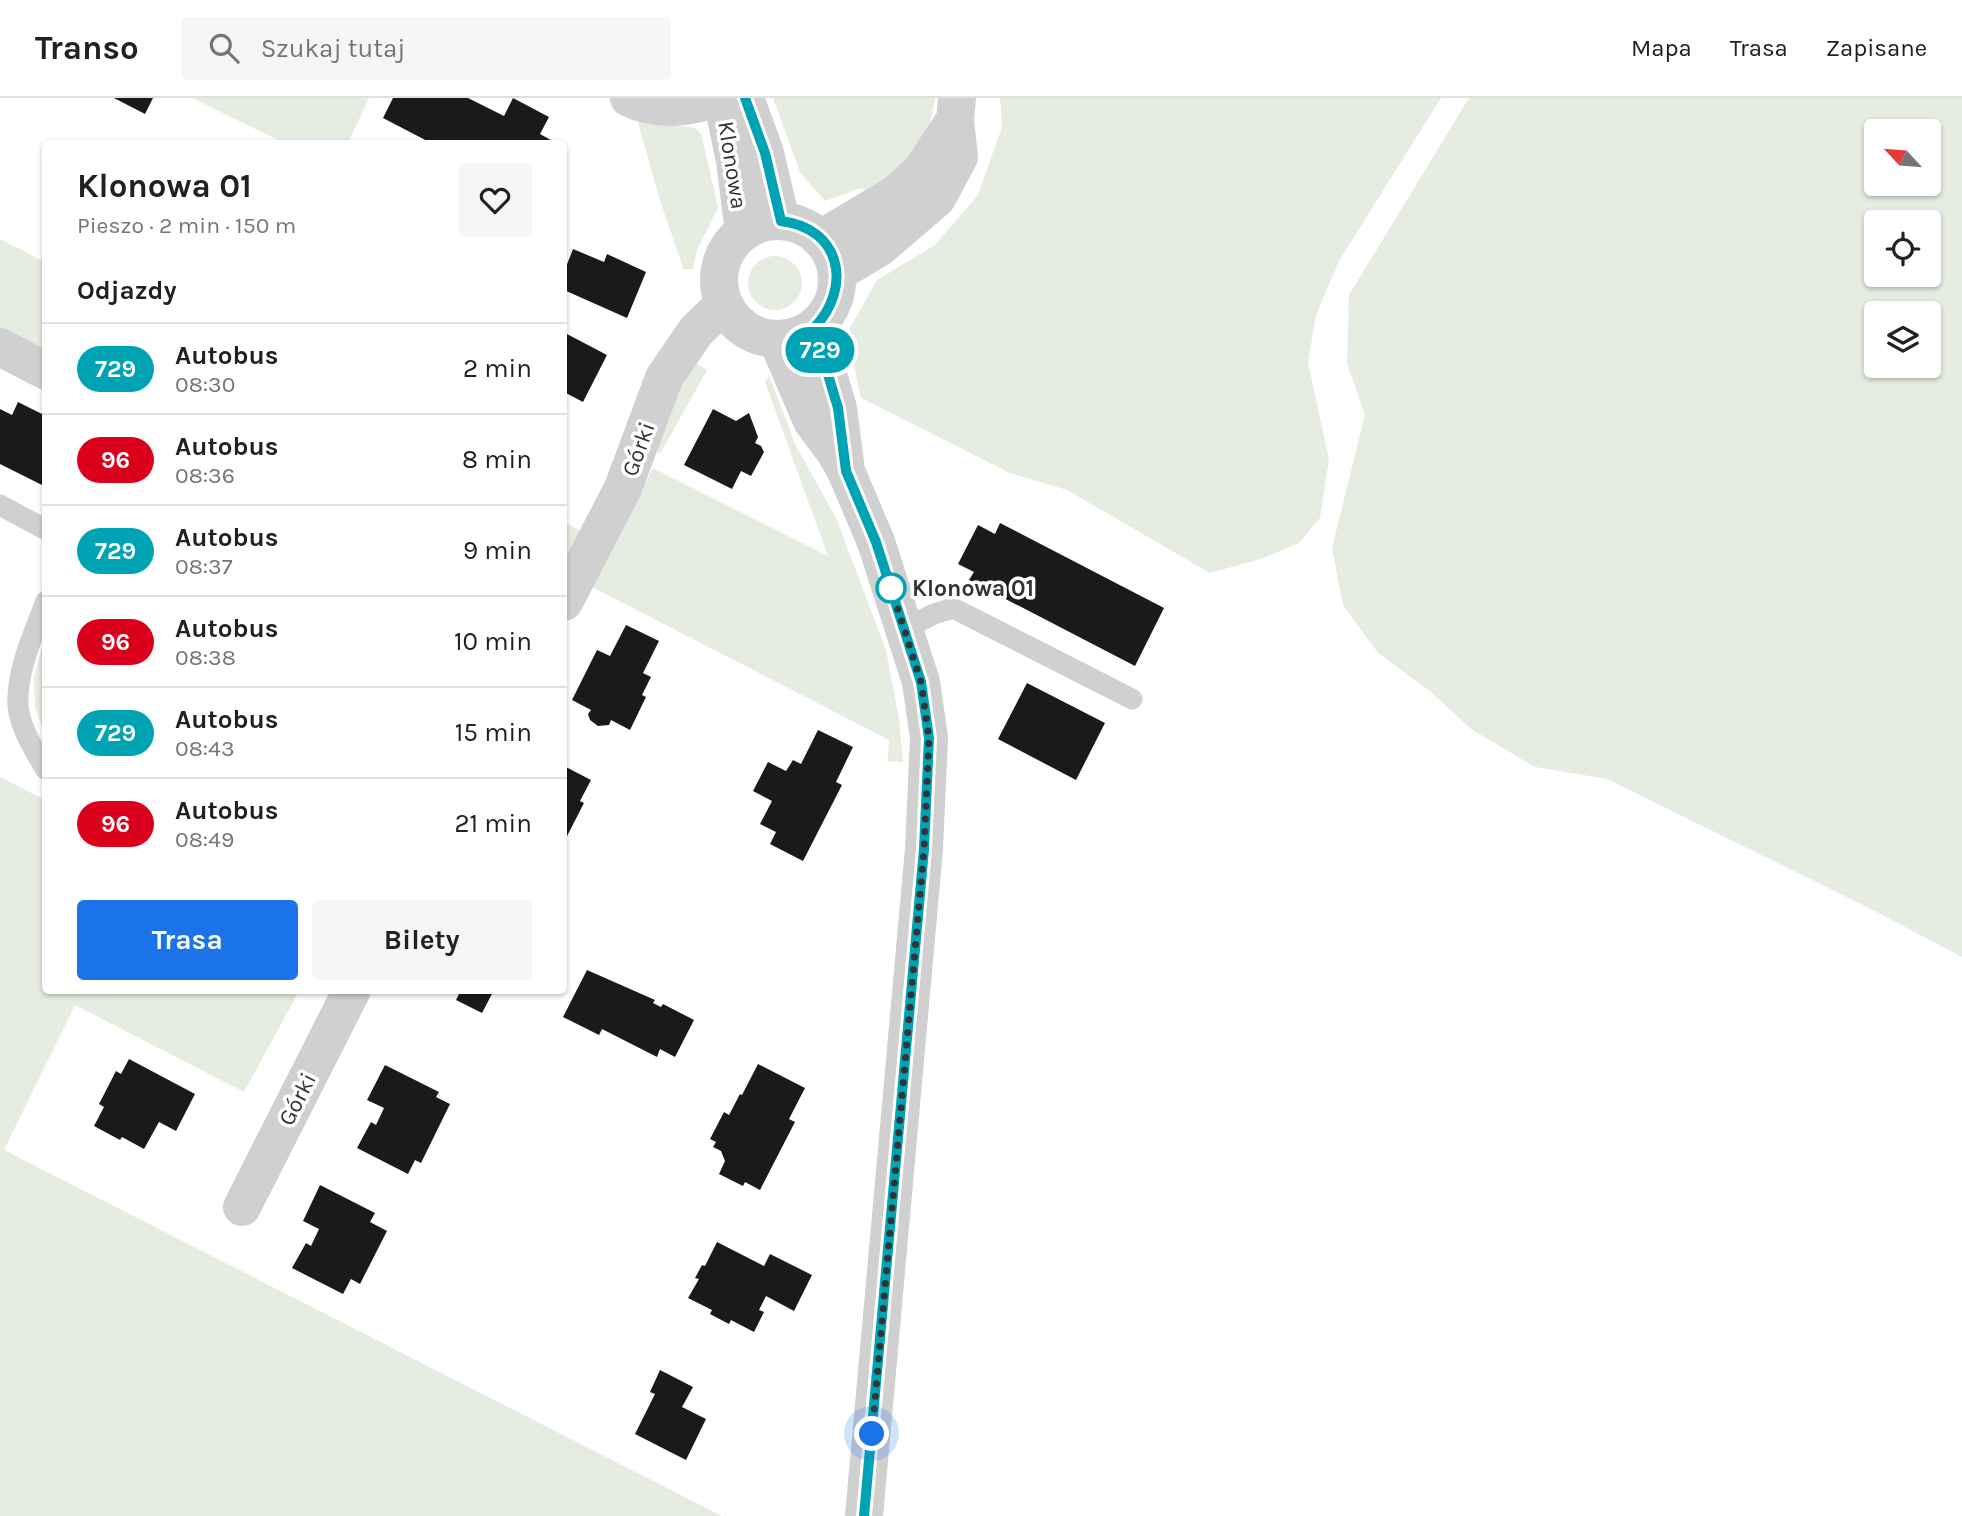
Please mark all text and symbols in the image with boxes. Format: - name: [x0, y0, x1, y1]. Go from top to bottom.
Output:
- search box: [181, 17, 671, 80]
- text: Transo: [35, 29, 139, 67]
- icon: search: [205, 29, 243, 67]
- text: Szukaj tutaj: [261, 33, 406, 64]
- text: Mapa: [1631, 34, 1692, 62]
- text: Trasa: [1730, 34, 1788, 62]
- text: Zapisane: [1826, 34, 1927, 62]
- street label: Klonowa: [712, 119, 753, 211]
- north arrow: [1864, 119, 1941, 196]
- map controls: [1864, 119, 1941, 378]
- button: heart: [458, 163, 532, 237]
- text: Klonowa 01: [77, 167, 252, 205]
- button: locate: [1864, 210, 1941, 287]
- text: Pieszo · 2 min · 150 m: [77, 212, 296, 239]
- text: Odjazdy: [77, 275, 177, 306]
- button: layers: [1864, 301, 1941, 378]
- line badge: 729: [780, 327, 860, 373]
- text: 729: [799, 336, 841, 364]
- text: Autobus: [175, 340, 279, 371]
- text: 2 min: [463, 353, 532, 384]
- text: 729: [95, 355, 136, 383]
- text: 08:30: [175, 371, 235, 398]
- street label: Górki: [616, 418, 661, 480]
- text: Autobus: [175, 431, 279, 462]
- text: 8 min: [462, 444, 532, 475]
- text: 96: [101, 446, 130, 474]
- text: 08:36: [175, 462, 235, 489]
- text: Autobus: [175, 522, 279, 553]
- text: 9 min: [463, 535, 532, 566]
- text: 729: [95, 537, 136, 565]
- text: 08:37: [175, 553, 232, 580]
- marker: Klonowa 01: [876, 573, 906, 603]
- place label: Klonowa 01: [912, 575, 1034, 602]
- text: Autobus: [175, 613, 279, 644]
- text: 10 min: [454, 626, 532, 657]
- text: 96: [101, 628, 130, 656]
- text: 08:38: [175, 644, 236, 671]
- text: Autobus: [175, 704, 279, 735]
- text: 15 min: [455, 717, 532, 748]
- text: 729: [95, 719, 136, 747]
- text: 08:43: [175, 735, 235, 762]
- text: Autobus: [175, 795, 279, 826]
- text: 21 min: [454, 808, 532, 839]
- text: 96: [101, 810, 130, 838]
- text: 08:49: [175, 826, 234, 853]
- button: Trasa: [77, 900, 298, 980]
- button: Bilety: [312, 900, 532, 980]
- street label: Górki: [273, 1068, 322, 1130]
- your location: [854, 1416, 889, 1451]

